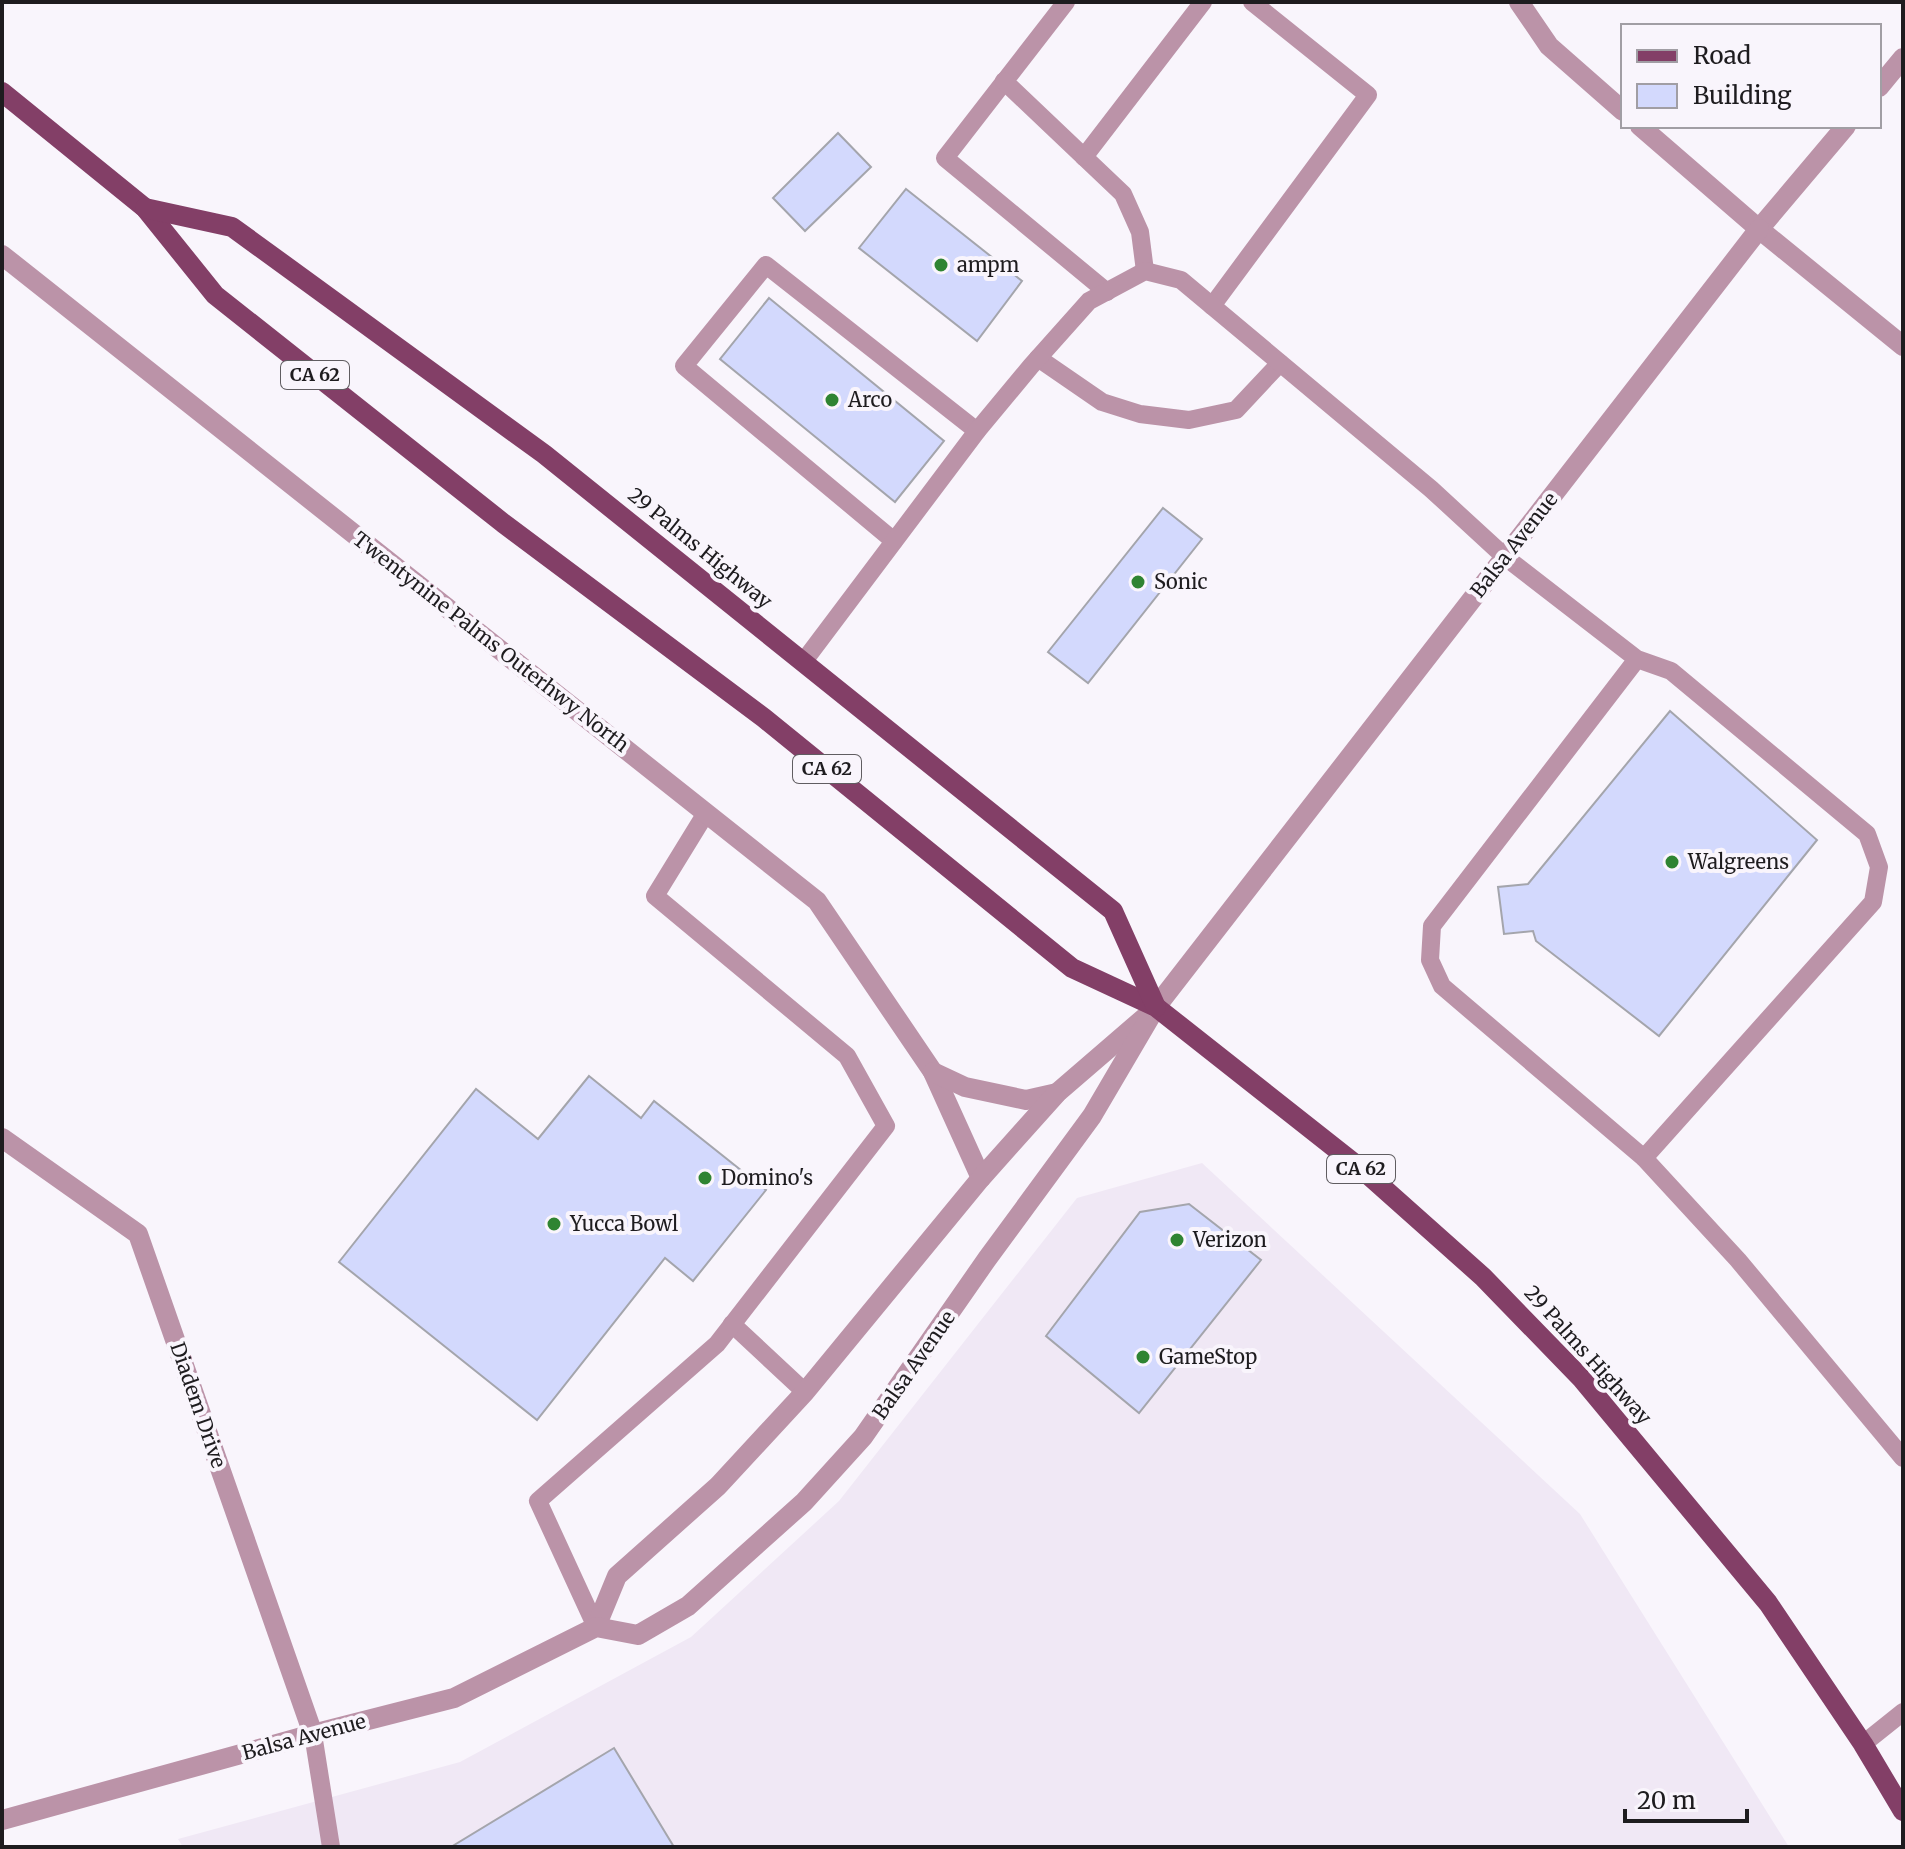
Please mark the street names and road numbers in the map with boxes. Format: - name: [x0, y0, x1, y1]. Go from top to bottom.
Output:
- road number: CA 62: [281, 361, 349, 389]
- street label: 29 Palms Highway: [623, 482, 778, 614]
- street label: Balsa Avenue: [1465, 487, 1562, 602]
- street label: Twentynine Palms Outerhwy North: [348, 526, 634, 757]
- road number: CA 62: [793, 755, 861, 783]
- road number: CA 62: [1327, 1155, 1395, 1183]
- street label: 29 Palms Highway: [1520, 1280, 1657, 1429]
- street label: Balsa Avenue: [867, 1306, 960, 1424]
- street label: Diadem Drive: [165, 1339, 232, 1471]
- street label: Balsa Avenue: [239, 1708, 368, 1765]

